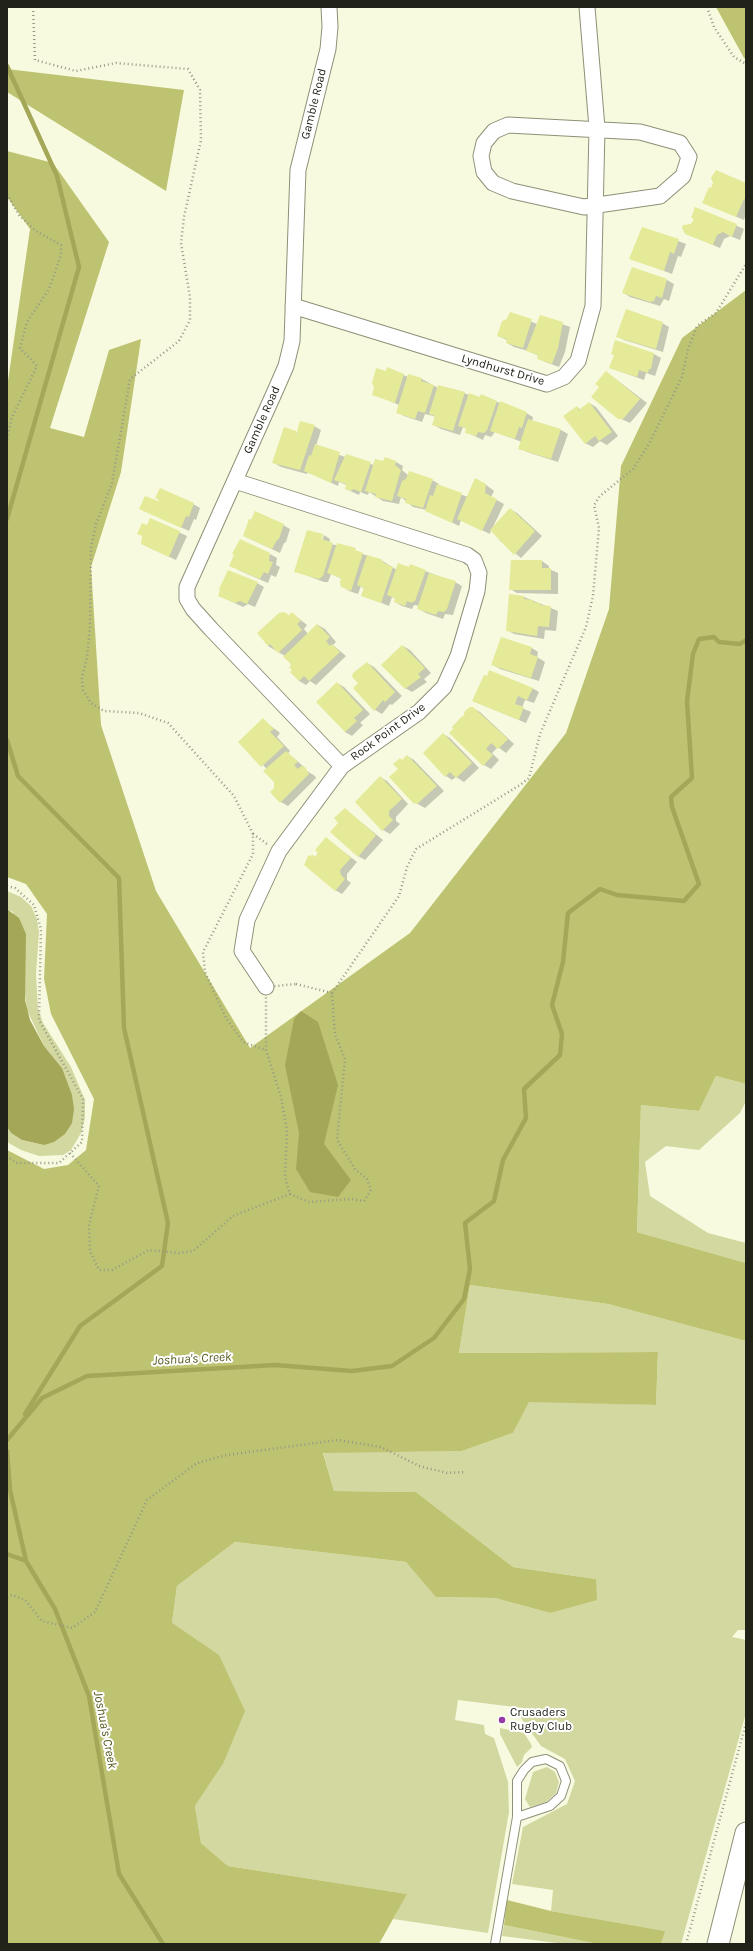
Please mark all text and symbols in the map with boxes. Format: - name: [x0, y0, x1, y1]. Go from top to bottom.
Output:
- street label: Gamble Road: [298, 67, 330, 141]
- street label: Lyndhurst Drive: [460, 351, 546, 389]
- street label: Gamble Road: [241, 384, 283, 456]
- street label: Rock Point Drive: [348, 700, 428, 764]
- water label: Joshua's Creek: [152, 1349, 232, 1369]
- water label: Joshua's Creek: [90, 1690, 120, 1770]
- place label: Crusaders Rugby Club: [510, 1706, 572, 1734]
- marker: Crusaders Rugby Club: [497, 1715, 507, 1725]

